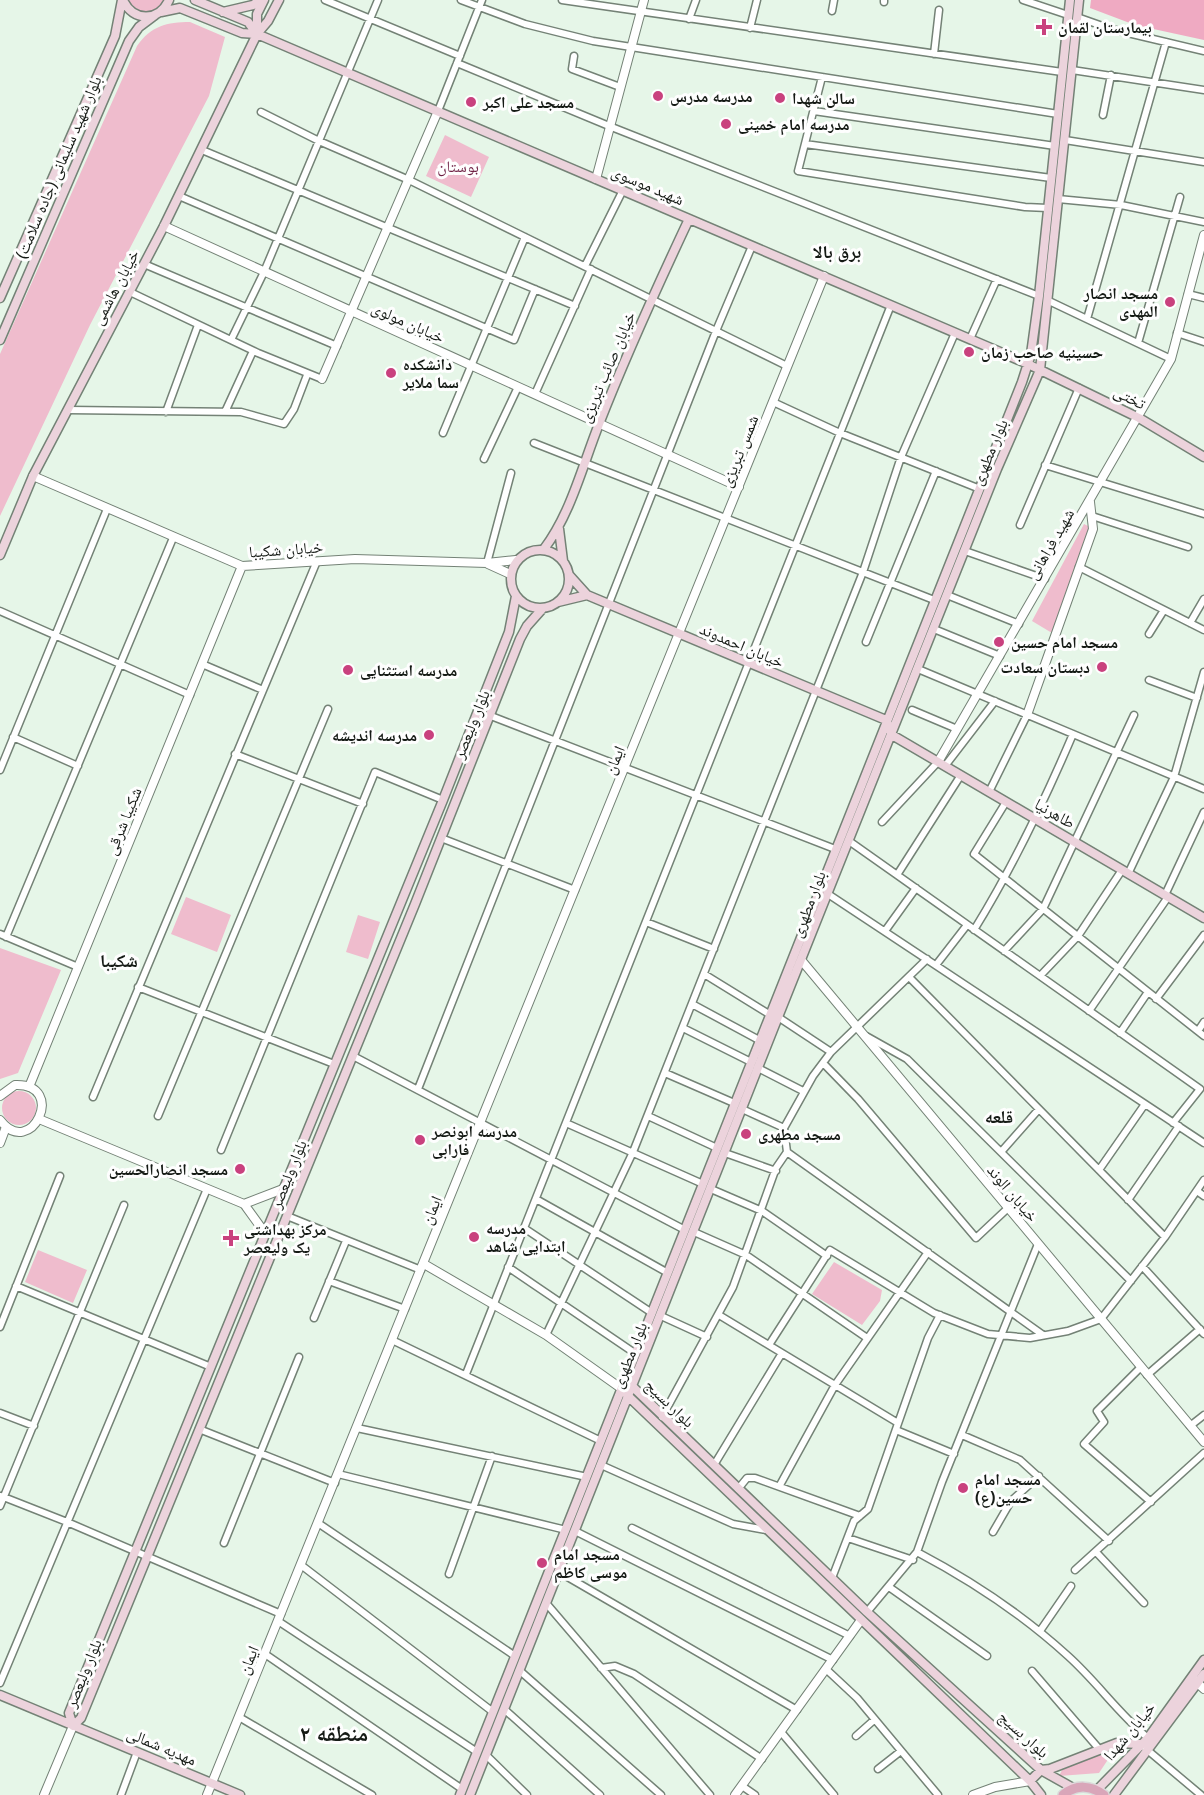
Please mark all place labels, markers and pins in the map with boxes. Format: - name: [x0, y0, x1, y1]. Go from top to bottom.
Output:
- place label: بیمارستان لقمان: [1058, 16, 1152, 38]
- marker: بیمارستان لقمان: [1035, 18, 1053, 36]
- place label: مدرسه مدرس: [670, 85, 753, 107]
- place label: سالن شهدا: [792, 87, 855, 109]
- marker: مدرسه مدرس: [651, 89, 665, 103]
- place label: مسجد علی اکبر: [482, 91, 574, 113]
- marker: سالن شهدا: [773, 91, 787, 105]
- marker: مسجد علی اکبر: [464, 95, 478, 109]
- place label: مدرسه امام خمینی: [738, 113, 850, 136]
- marker: مدرسه امام خمینی: [719, 117, 733, 131]
- place label: مسجد انصار المهدی: [1083, 282, 1158, 322]
- marker: مسجد انصار المهدی: [1163, 295, 1177, 309]
- place label: حسینیه صاحب زمان: [981, 341, 1103, 363]
- marker: حسینیه صاحب زمان: [962, 345, 976, 359]
- place label: دانشکده سما ملایر: [402, 353, 459, 393]
- marker: دانشکده سما ملایر: [384, 366, 398, 380]
- place label: مسجد امام حسین: [1011, 631, 1118, 654]
- marker: مسجد امام حسین: [992, 635, 1006, 649]
- place label: دبستان سعادت: [1000, 656, 1090, 678]
- place label: مدرسه استثنایی: [360, 659, 457, 681]
- marker: دبستان سعادت: [1095, 660, 1109, 674]
- marker: مدرسه استثنایی: [341, 663, 355, 677]
- place label: مدرسه اندیشه: [332, 724, 417, 746]
- marker: مدرسه اندیشه: [422, 728, 436, 742]
- place label: مدرسه ابونصر فارابی: [431, 1120, 517, 1160]
- place label: مسجد مطهری: [758, 1123, 841, 1145]
- marker: مسجد مطهری: [739, 1127, 753, 1141]
- marker: مدرسه ابونصر فارابی: [413, 1133, 427, 1147]
- place label: مسجد انصارالحسین: [109, 1158, 228, 1180]
- marker: مسجد انصارالحسین: [233, 1162, 247, 1176]
- place label: مدرسه ابتدایی شاهد: [486, 1217, 566, 1257]
- place label: مرکز بهداشتی یک ولیعصر: [243, 1218, 327, 1258]
- marker: مرکز بهداشتی یک ولیعصر: [222, 1229, 240, 1247]
- marker: مدرسه ابتدایی شاهد: [467, 1230, 481, 1244]
- place label: مسجد امام حسین(ع): [975, 1468, 1041, 1508]
- marker: مسجد امام حسین(ع): [956, 1481, 970, 1495]
- place label: مسجد امام موسی کاظم: [554, 1543, 627, 1584]
- marker: مسجد امام موسی کاظم: [535, 1556, 549, 1570]

